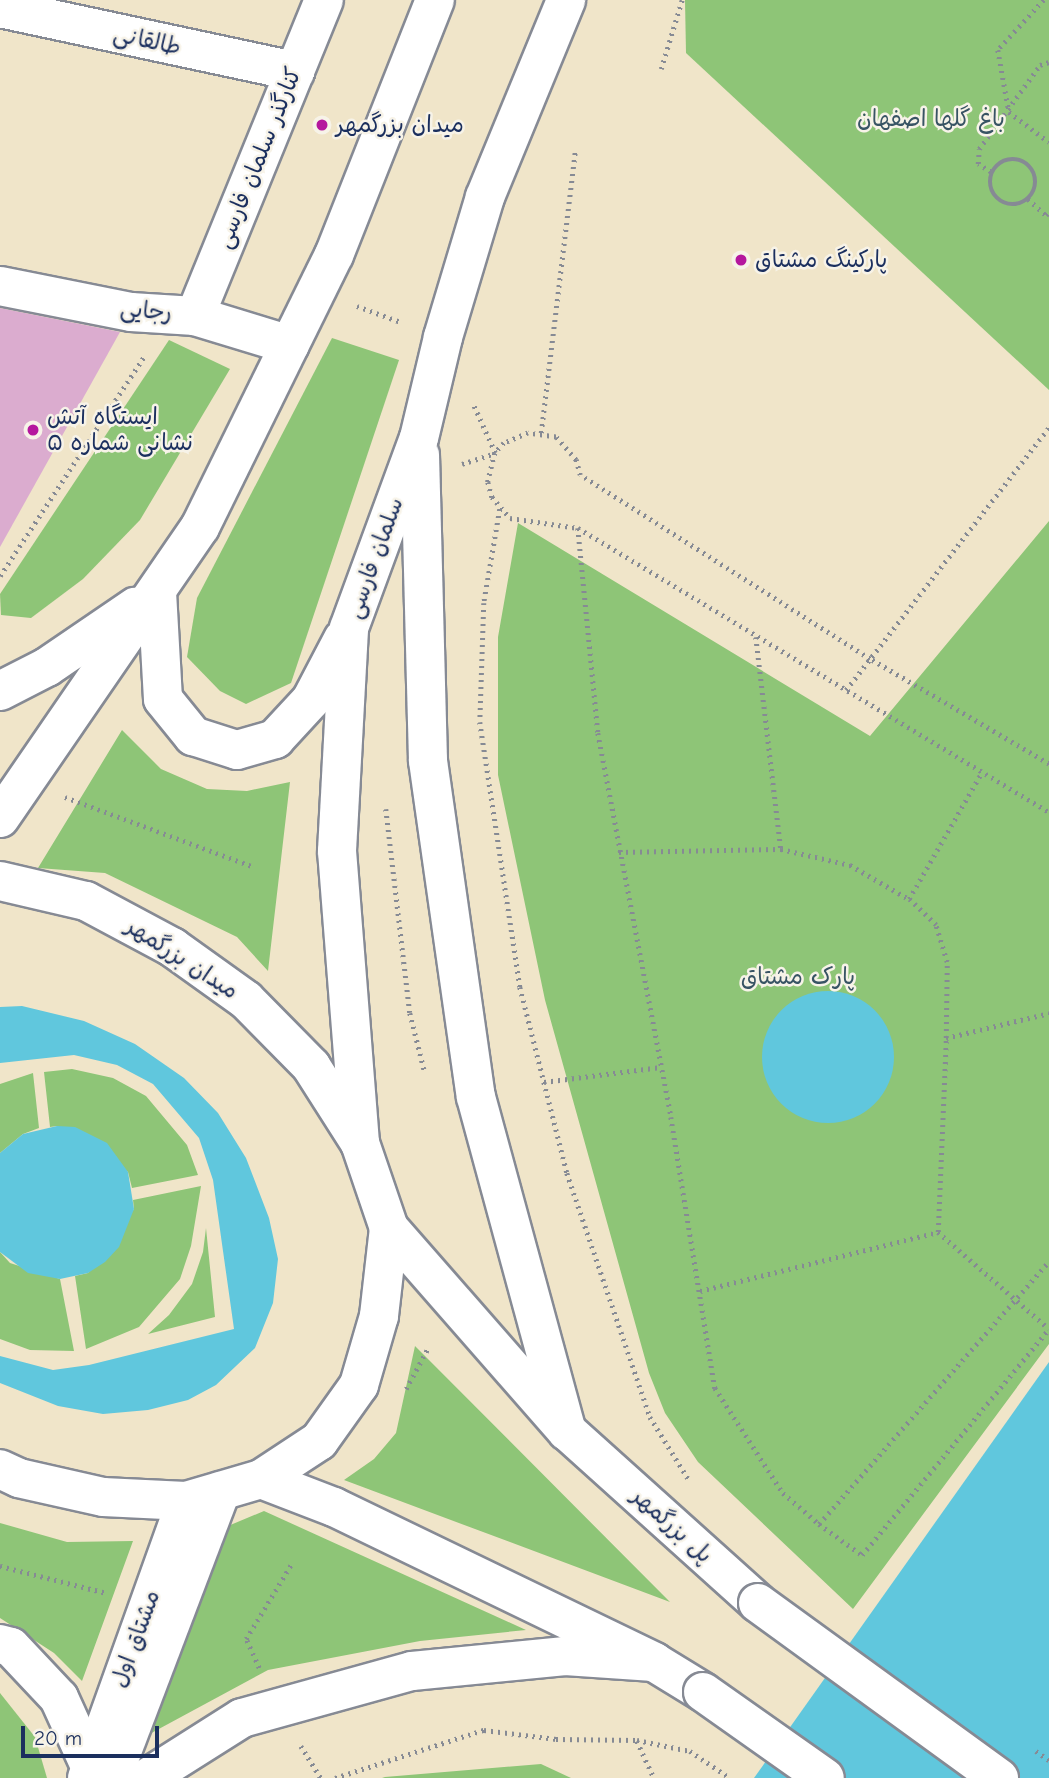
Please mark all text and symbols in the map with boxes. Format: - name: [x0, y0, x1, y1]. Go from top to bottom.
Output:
- street label: طالقانی: [111, 20, 183, 62]
- street label: کنارگذر سلمان فارسی: [210, 63, 308, 253]
- park label: باغ گلها اصفهان: [857, 105, 1005, 133]
- place label: میدان بزرگمهر: [336, 111, 464, 139]
- marker: میدان بزرگمهر: [314, 117, 330, 133]
- place label: پارکینگ مشتاق: [755, 246, 888, 274]
- marker: پارکینگ مشتاق: [733, 252, 749, 268]
- street label: رجایی: [119, 295, 173, 327]
- place label: ایستگاه آتش نشانی شماره ۵: [47, 403, 193, 457]
- marker: ایستگاه آتش نشانی شماره ۵: [25, 422, 41, 438]
- street label: سلمان فارسی: [340, 494, 410, 622]
- street label: میدان بزرگمهر: [121, 913, 243, 1005]
- park label: پارک مشتاق: [741, 963, 855, 991]
- street label: پل بزرگمهر: [626, 1483, 718, 1569]
- street label: مشتاق اول: [106, 1587, 166, 1691]
- scale bar: [24, 1712, 163, 1756]
- text: 20 m: [34, 1726, 82, 1750]

